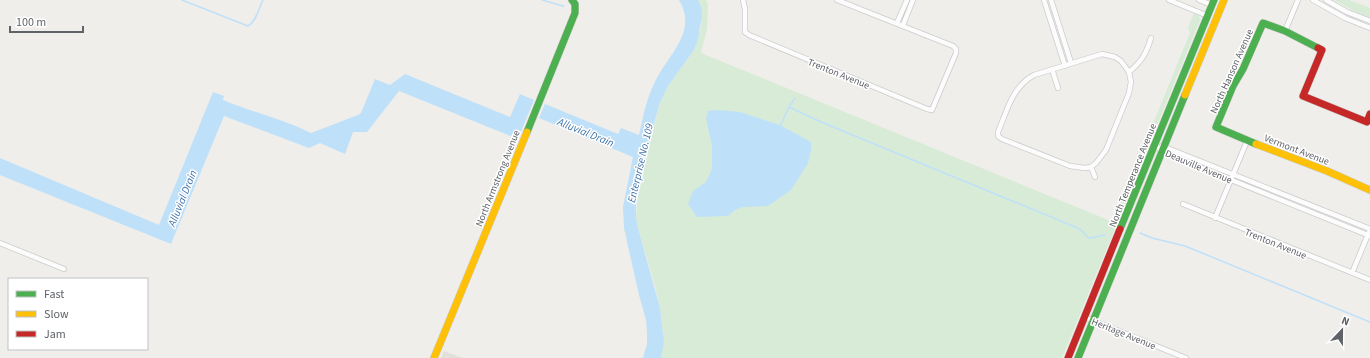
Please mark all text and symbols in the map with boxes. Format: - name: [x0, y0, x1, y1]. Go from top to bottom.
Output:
- scale bar: [10, 8, 83, 34]
- text: 100 m: [16, 14, 46, 31]
- street label: North Hanson Avenue: [1207, 27, 1257, 116]
- street label: Trenton Avenue: [806, 55, 872, 93]
- water label: Alluvial Drain: [554, 114, 616, 151]
- street label: North Temperance Avenue: [1106, 121, 1160, 229]
- water label: Enterprise No. 109: [624, 122, 657, 204]
- street label: North Armstrong Avenue: [472, 128, 524, 229]
- street label: Vermont Avenue: [1262, 131, 1331, 169]
- street label: Deauville Avenue: [1163, 147, 1234, 187]
- water label: Alluvial Drain: [164, 168, 201, 230]
- street label: Trenton Avenue: [1243, 225, 1309, 263]
- legend: [8, 278, 148, 350]
- text: Fast: [44, 286, 64, 303]
- text: Slow: [44, 306, 69, 323]
- north arrow: [1322, 310, 1362, 350]
- text: N: [1339, 313, 1352, 330]
- street label: Heritage Avenue: [1089, 315, 1158, 353]
- text: Jam: [44, 326, 66, 343]

